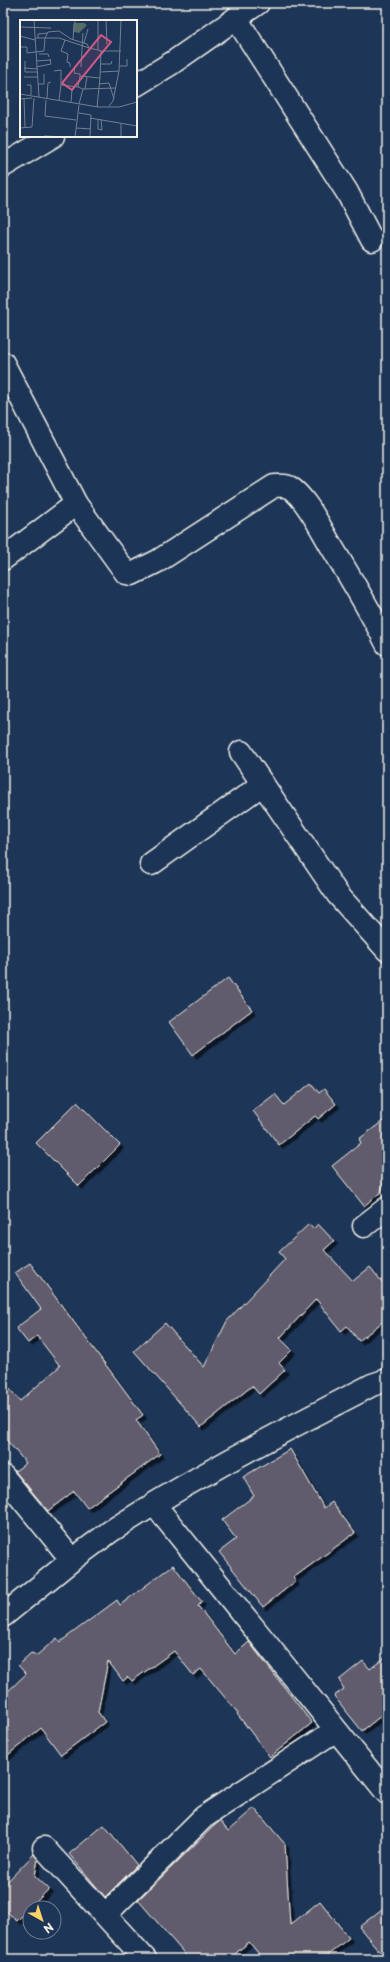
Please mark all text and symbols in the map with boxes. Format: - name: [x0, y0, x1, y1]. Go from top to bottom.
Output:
- inset map: [20, 20, 137, 137]
- north arrow: [22, 1900, 62, 1940]
- text: N: [40, 1919, 57, 1938]

